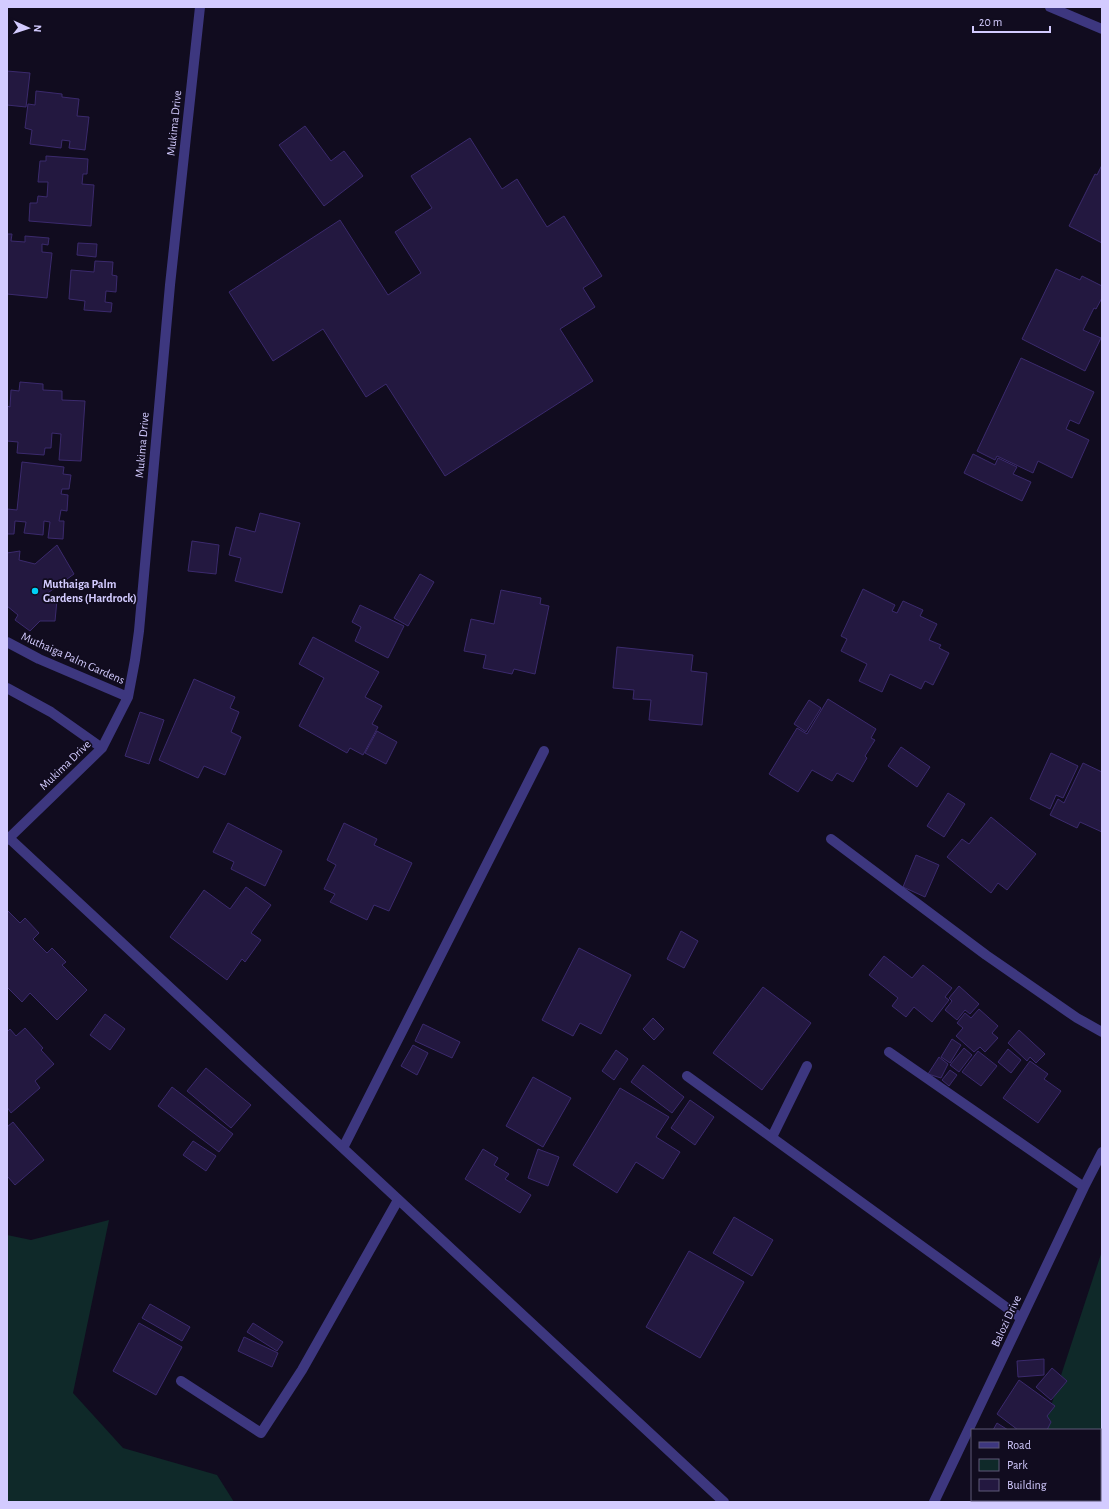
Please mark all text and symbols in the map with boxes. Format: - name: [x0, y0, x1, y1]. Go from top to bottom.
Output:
- north arrow: [8, 8, 48, 48]
- scale bar: [973, 8, 1050, 34]
- text: 20 m: [979, 16, 1002, 28]
- text: N: [32, 24, 43, 33]
- street label: Mukima Drive: [165, 90, 183, 156]
- street label: Mukima Drive: [133, 412, 151, 478]
- place label: Muthaiga Palm Gardens (Hardrock): [43, 578, 137, 605]
- marker: Muthaiga Palm Gardens (Hardrock): [30, 586, 40, 596]
- street label: Muthaiga Palm Gardens: [19, 630, 127, 686]
- street label: Mukima Drive: [37, 738, 93, 792]
- street label: Balozi Drive: [989, 1293, 1023, 1349]
- legend: [971, 1429, 1101, 1501]
- text: Road: [1007, 1439, 1031, 1451]
- text: Park: [1007, 1459, 1028, 1471]
- text: Building: [1007, 1479, 1047, 1491]

